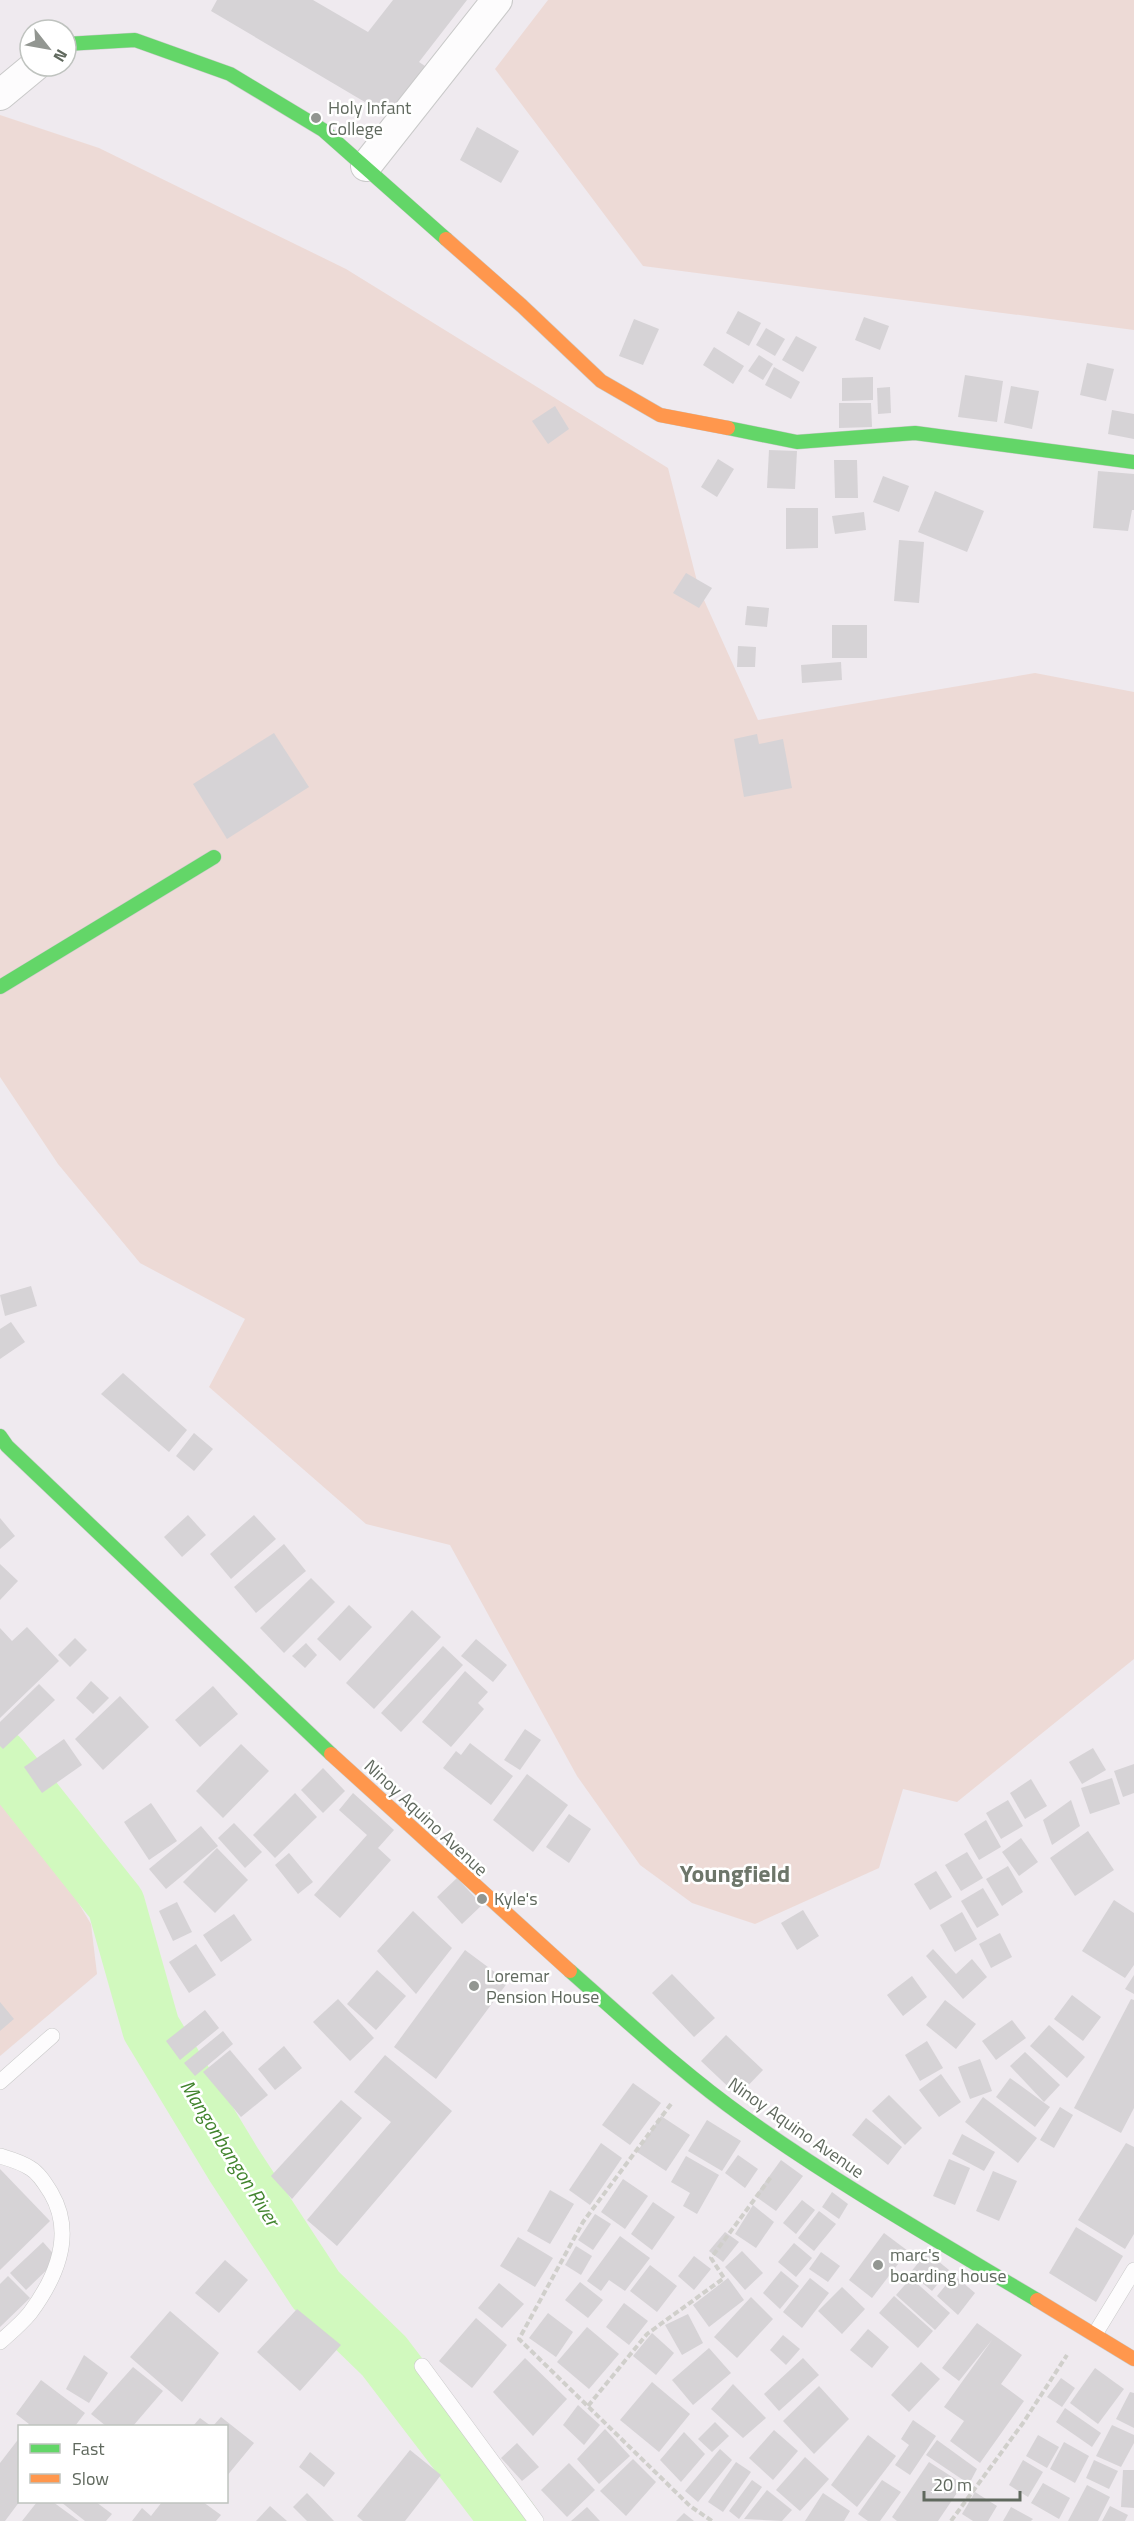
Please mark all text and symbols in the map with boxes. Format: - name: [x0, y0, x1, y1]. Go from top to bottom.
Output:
- north arrow: [18, 18, 78, 78]
- text: N: [48, 45, 74, 67]
- place label: Holy Infant College: [328, 94, 412, 142]
- marker: Holy Infant College: [309, 111, 323, 125]
- street label: Ninoy Aquino Avenue: [358, 1753, 494, 1882]
- district label: Youngfield: [680, 1855, 790, 1891]
- place label: Kyle's: [494, 1885, 538, 1912]
- marker: Kyle's: [475, 1892, 489, 1906]
- place label: Loremar Pension House: [486, 1962, 599, 2010]
- marker: Loremar Pension House: [467, 1979, 481, 1993]
- street label: Ninoy Aquino Avenue: [723, 2070, 870, 2185]
- water label: Mangonbangon River: [173, 2073, 289, 2234]
- place label: marc's boarding house: [890, 2241, 1007, 2289]
- marker: marc's boarding house: [871, 2258, 885, 2272]
- legend: [18, 2425, 228, 2503]
- text: Fast: [72, 2435, 105, 2462]
- scale bar: [924, 2464, 1020, 2502]
- text: Slow: [72, 2465, 109, 2492]
- text: 20 m: [933, 2471, 972, 2498]

